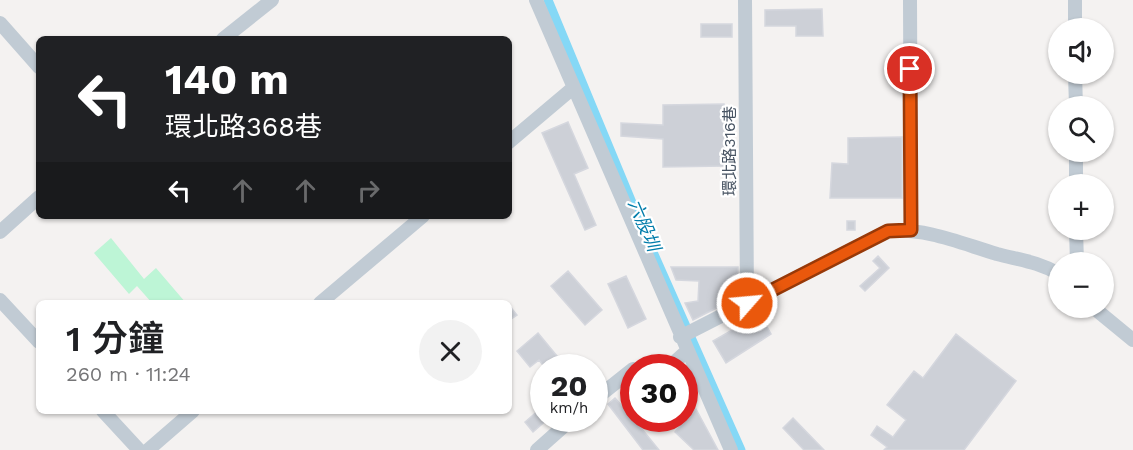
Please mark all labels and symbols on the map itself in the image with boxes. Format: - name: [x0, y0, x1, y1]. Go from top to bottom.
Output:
- pin: [884, 43, 935, 94]
- street label: 環北路316巷: [720, 106, 739, 196]
- water label: 六股圳: [624, 196, 666, 257]
- position arrow: [715, 271, 779, 335]
- speed limit sign: 30: [620, 354, 698, 432]

